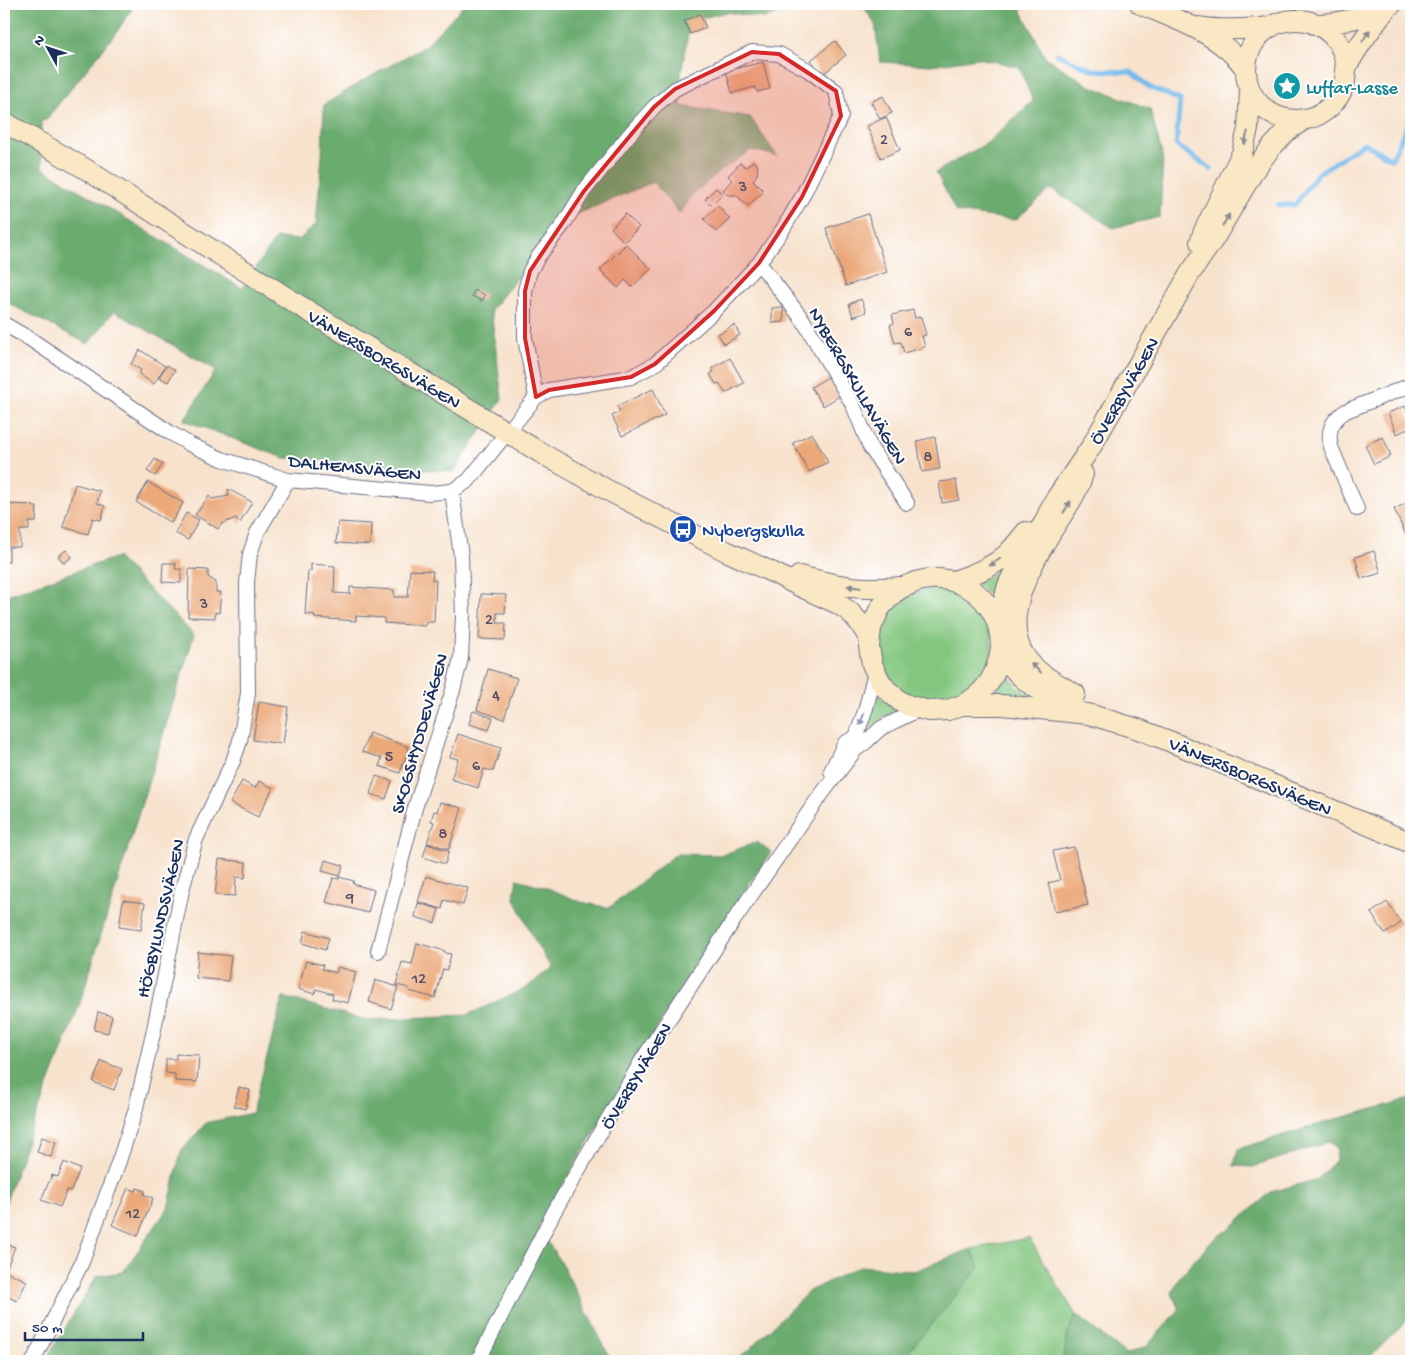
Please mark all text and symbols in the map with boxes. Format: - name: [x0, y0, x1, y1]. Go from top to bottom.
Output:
- north arrow: [22, 22, 72, 72]
- one-way arrow: [1361, 29, 1371, 42]
- text: N: [31, 32, 49, 50]
- place icon: Luffar-Lasse: [1272, 71, 1302, 101]
- place label: Luffar-Lasse: [1306, 78, 1398, 101]
- one-way arrow: [1241, 131, 1249, 146]
- house number: 2: [880, 132, 888, 151]
- house number: 3: [738, 179, 747, 198]
- one-way arrow: [1221, 213, 1230, 226]
- street label: NYBERGSKULLAVÄGEN: [801, 304, 910, 470]
- street label: VÄNERSBORGSVÄGEN: [302, 306, 464, 416]
- house number: 6: [904, 324, 913, 343]
- street label: ÖVERBYVÄGEN: [1086, 334, 1166, 450]
- house number: 8: [924, 449, 933, 468]
- street label: DALHEMSVÄGEN: [285, 451, 422, 488]
- one-way arrow: [1063, 501, 1072, 514]
- bus stop icon: Nybergskulla: [668, 514, 698, 544]
- place label: Nybergskulla: [702, 521, 806, 544]
- one-way arrow: [988, 558, 1001, 567]
- one-way arrow: [846, 583, 862, 591]
- house number: 3: [199, 596, 208, 615]
- house number: 2: [485, 612, 493, 631]
- street label: SKOGSHYDDEVÄGEN: [387, 651, 455, 817]
- one-way arrow: [1031, 662, 1043, 674]
- house number: 4: [492, 688, 500, 707]
- one-way arrow: [858, 712, 866, 726]
- street label: VÄNERSBORGSVÄGEN: [1164, 733, 1335, 823]
- house number: 5: [385, 749, 393, 768]
- house number: 6: [472, 758, 481, 777]
- house number: 8: [439, 826, 448, 845]
- street label: HÖGBYLUNDSVÄGEN: [133, 837, 192, 1000]
- house number: 9: [345, 890, 354, 909]
- house number: 12: [411, 971, 426, 990]
- street label: ÖVERBYVÄGEN: [597, 1019, 679, 1134]
- house number: 12: [125, 1206, 140, 1225]
- scale bar: [25, 1310, 142, 1342]
- text: 50 m: [32, 1320, 63, 1338]

